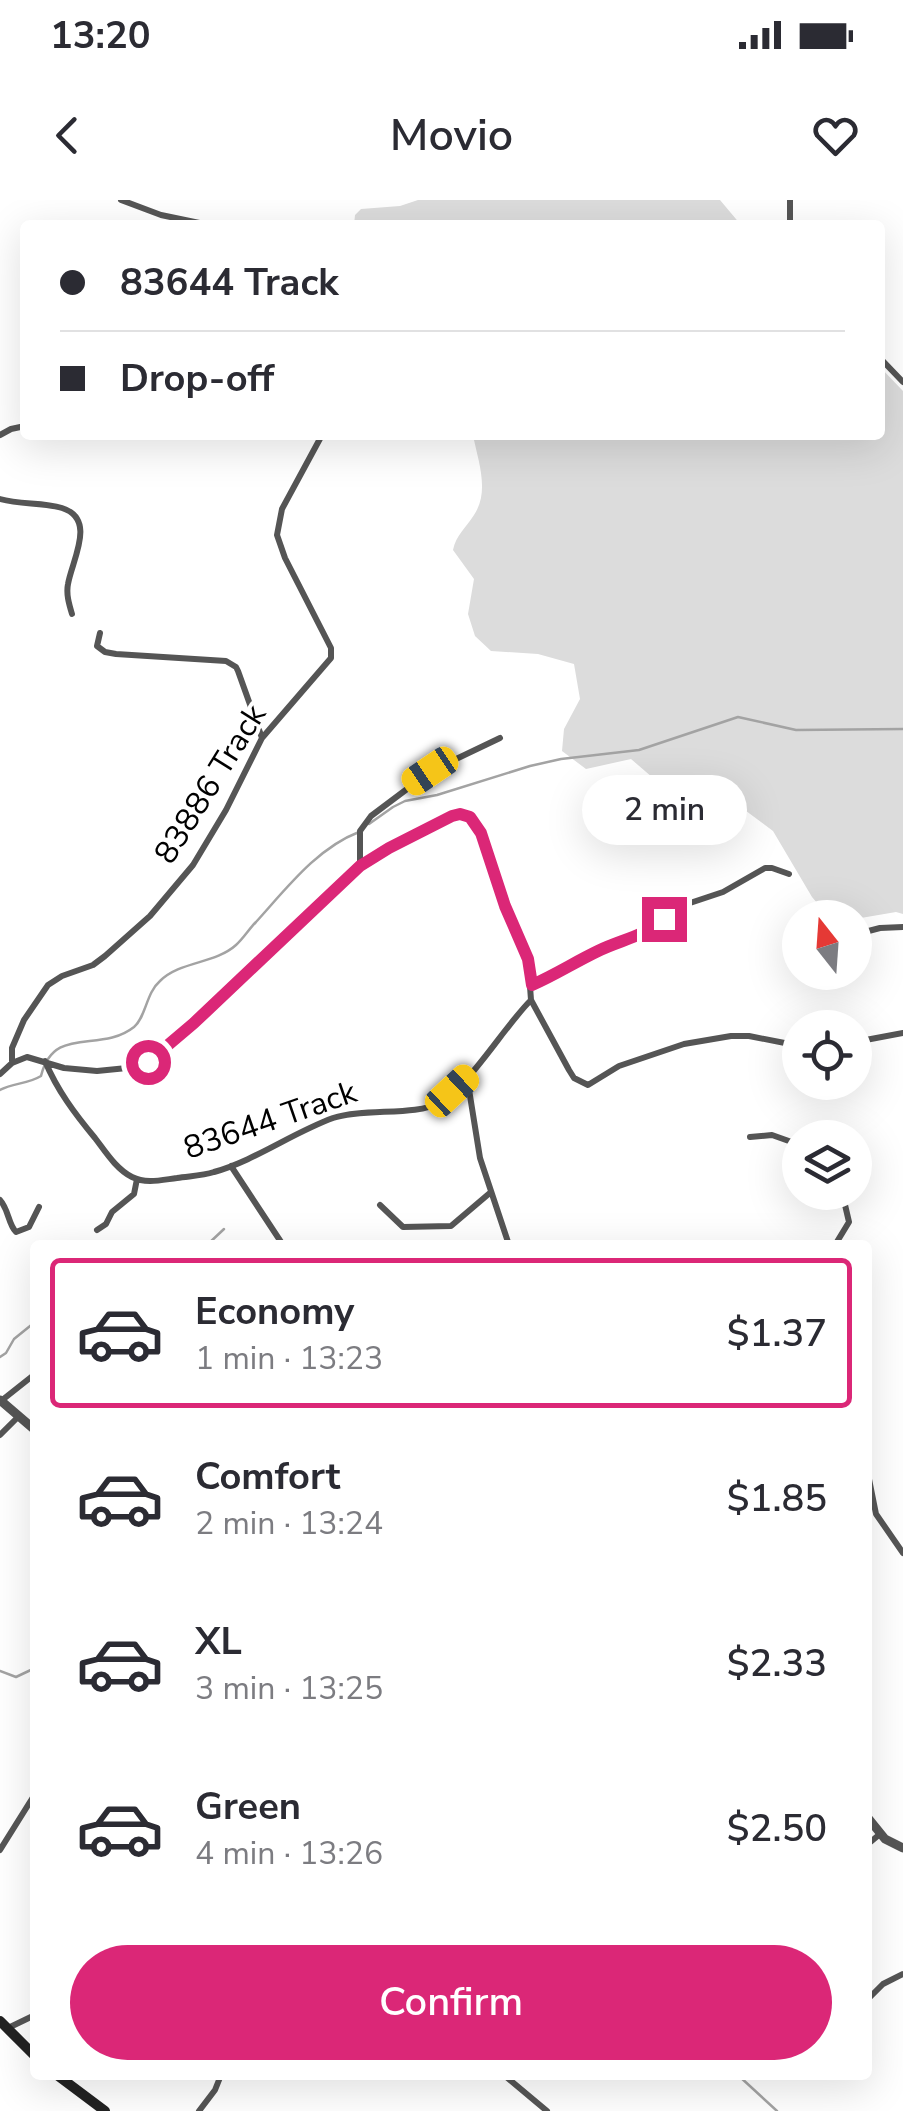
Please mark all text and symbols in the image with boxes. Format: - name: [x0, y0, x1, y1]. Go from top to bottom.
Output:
- text: 13:20: [50, 10, 151, 61]
- text: Movio: [390, 105, 513, 166]
- icon: back: [40, 108, 95, 163]
- icon: heart: [808, 108, 863, 163]
- text: 83644 Track: [120, 257, 339, 308]
- text: Drop-off: [120, 353, 274, 404]
- street label: 83886 Track: [144, 695, 276, 872]
- car: [397, 742, 463, 800]
- callout: 2 min: [582, 774, 746, 844]
- text: 2 min: [624, 788, 705, 831]
- route end: [642, 897, 687, 942]
- north arrow: [782, 900, 872, 990]
- map controls: [782, 900, 872, 1210]
- button: locate: [782, 1010, 872, 1100]
- route start: [126, 1040, 171, 1085]
- car: [420, 1060, 484, 1122]
- street label: 83644 Track: [178, 1070, 363, 1170]
- button: layers: [782, 1120, 872, 1210]
- text: Economy: [195, 1286, 354, 1337]
- icon: car: [75, 1288, 165, 1378]
- text: $1.37: [727, 1308, 827, 1359]
- text: 1 min · 13:23: [195, 1337, 383, 1380]
- text: Comfort: [195, 1451, 340, 1502]
- icon: car: [75, 1453, 165, 1543]
- text: $1.85: [727, 1473, 827, 1524]
- text: 2 min · 13:24: [195, 1502, 383, 1545]
- text: XL: [195, 1616, 242, 1667]
- icon: car: [75, 1618, 165, 1708]
- text: $2.33: [727, 1638, 827, 1689]
- text: 3 min · 13:25: [195, 1667, 383, 1710]
- text: Green: [195, 1781, 301, 1832]
- icon: car: [75, 1783, 165, 1873]
- text: $2.50: [727, 1803, 827, 1854]
- text: 4 min · 13:26: [195, 1832, 383, 1875]
- button: Confirm: [70, 1945, 832, 2060]

